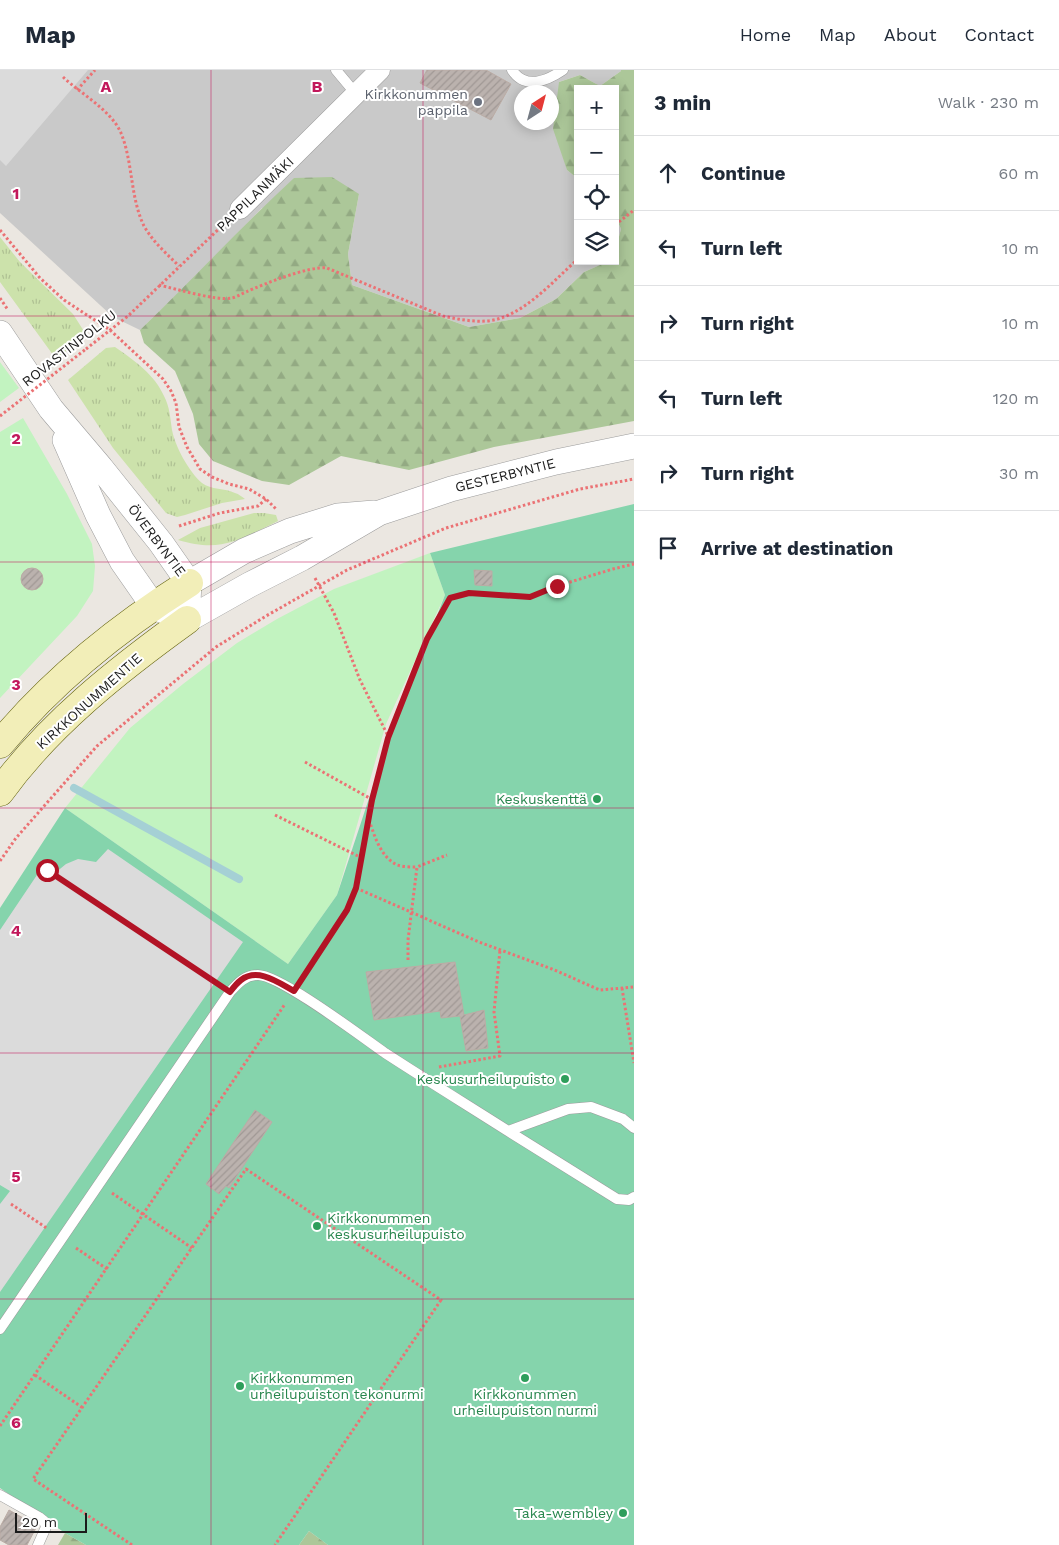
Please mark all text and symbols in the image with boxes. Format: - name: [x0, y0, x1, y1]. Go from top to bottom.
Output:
- text: Map: [25, 21, 76, 49]
- text: Home: [740, 24, 791, 45]
- text: Map: [819, 24, 856, 45]
- text: About: [884, 24, 936, 45]
- text: Contact: [964, 24, 1034, 45]
- text: A: [101, 77, 112, 96]
- text: B: [312, 77, 323, 96]
- north arrow: [514, 85, 559, 130]
- map controls: [574, 85, 619, 265]
- button: +: [574, 85, 619, 130]
- place label: Kirkkonummen pappila: [365, 86, 468, 118]
- text: 3 min: [654, 90, 711, 115]
- text: Walk · 230 m: [938, 93, 1039, 112]
- marker: Kirkkonummen pappila: [472, 96, 484, 108]
- button: −: [574, 130, 619, 175]
- street label: PAPPILANMÄKI: [213, 153, 297, 235]
- icon: ahead: [654, 159, 682, 187]
- text: Continue: [701, 162, 785, 185]
- text: 60 m: [999, 164, 1039, 183]
- button: locate: [574, 175, 619, 220]
- text: 1: [13, 184, 19, 203]
- button: layers: [574, 220, 619, 265]
- icon: left: [654, 234, 682, 262]
- text: Turn left: [701, 237, 782, 260]
- text: 10 m: [1002, 239, 1039, 258]
- street label: ROVASTINPOLKU: [19, 306, 119, 390]
- icon: right: [654, 309, 682, 337]
- text: Turn right: [701, 312, 794, 335]
- text: 10 m: [1002, 314, 1039, 333]
- icon: left: [654, 384, 682, 412]
- text: Turn left: [701, 387, 782, 410]
- text: 120 m: [993, 389, 1039, 408]
- text: 2: [11, 429, 21, 448]
- street label: GESTERBYNTIE: [453, 455, 557, 495]
- icon: right: [654, 459, 682, 487]
- text: Turn right: [701, 462, 794, 485]
- text: 30 m: [999, 464, 1039, 483]
- street label: ÖVERBYNTIE: [125, 501, 189, 579]
- icon: arrive: [654, 534, 682, 562]
- text: Arrive at destination: [701, 537, 893, 560]
- route end: [546, 575, 569, 598]
- street label: KIRKKONUMMENTIE: [33, 650, 145, 752]
- text: 3: [11, 675, 21, 694]
- place label: Keskuskenttä: [496, 791, 587, 807]
- marker: Keskuskenttä: [591, 793, 603, 805]
- route start: [36, 859, 59, 882]
- text: 4: [11, 921, 21, 940]
- place label: Keskusurheilupuisto: [416, 1071, 555, 1087]
- marker: Keskusurheilupuisto: [559, 1073, 571, 1085]
- text: 5: [11, 1167, 21, 1186]
- place label: Kirkkonummen keskusurheilupuisto: [327, 1210, 465, 1242]
- marker: Kirkkonummen keskusurheilupuisto: [311, 1220, 323, 1232]
- place label: Kirkkonummen urheilupuiston tekonurmi: [250, 1370, 424, 1402]
- marker: Kirkkonummen urheilupuiston nurmi: [519, 1372, 531, 1384]
- marker: Kirkkonummen urheilupuiston tekonurmi: [234, 1380, 246, 1392]
- place label: Kirkkonummen urheilupuiston nurmi: [453, 1386, 597, 1418]
- text: 6: [11, 1413, 21, 1432]
- place label: Taka-wembley: [515, 1505, 614, 1521]
- marker: Taka-wembley: [617, 1507, 629, 1519]
- scale bar: [15, 1510, 88, 1533]
- text: 20 m: [22, 1514, 57, 1530]

